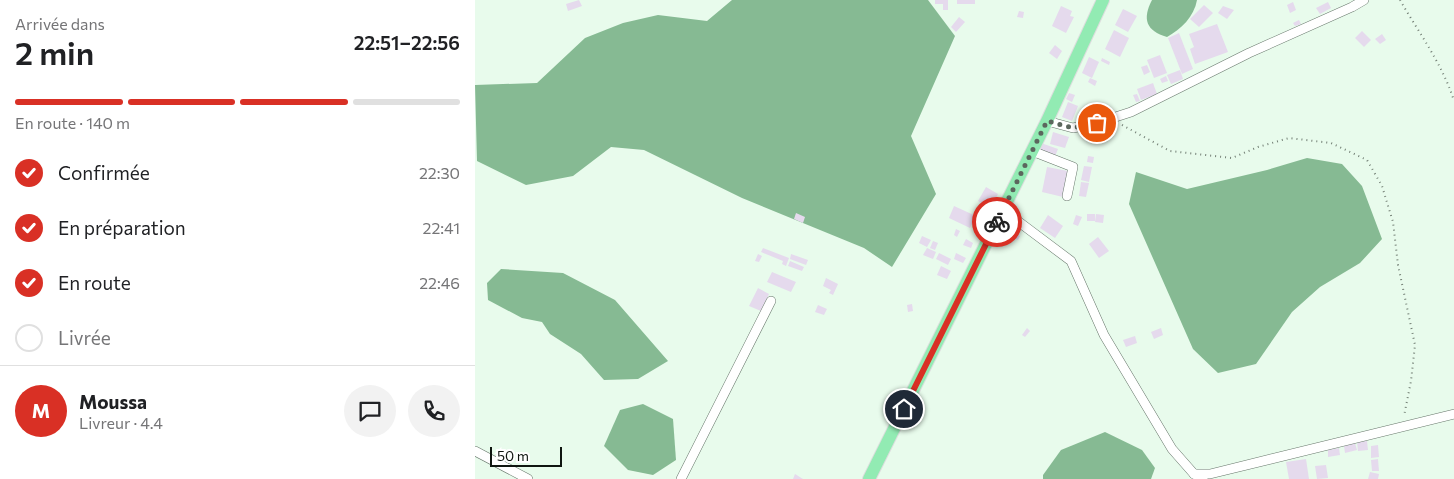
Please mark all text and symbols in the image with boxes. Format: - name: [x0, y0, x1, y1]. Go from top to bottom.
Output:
- text: Arrivée dans: [15, 14, 105, 33]
- text: 22:51–22:56: [354, 31, 460, 54]
- text: 2 min: [15, 32, 94, 72]
- pin: [1076, 102, 1118, 144]
- icon: bag: [1083, 109, 1111, 137]
- text: En route · 140 m: [15, 113, 130, 132]
- icon: check: [15, 159, 43, 187]
- text: Confirmée: [58, 161, 150, 184]
- text: 22:30: [419, 163, 460, 182]
- courier: [972, 197, 1022, 247]
- icon: bike: [983, 208, 1011, 236]
- icon: check: [15, 214, 43, 242]
- text: En préparation: [58, 216, 186, 239]
- text: 22:41: [423, 218, 460, 237]
- icon: check: [15, 269, 43, 297]
- text: En route: [58, 271, 131, 294]
- text: 22:46: [419, 273, 460, 292]
- text: Livrée: [58, 326, 111, 349]
- button: chat: [344, 385, 396, 437]
- button: phone: [408, 385, 460, 437]
- pin: [883, 388, 925, 430]
- text: Moussa: [79, 390, 147, 413]
- icon: home: [890, 395, 918, 423]
- text: M: [32, 399, 50, 422]
- text: Livreur · 4.4: [79, 413, 163, 432]
- scale bar: [490, 444, 563, 467]
- text: 50 m: [497, 447, 529, 464]

